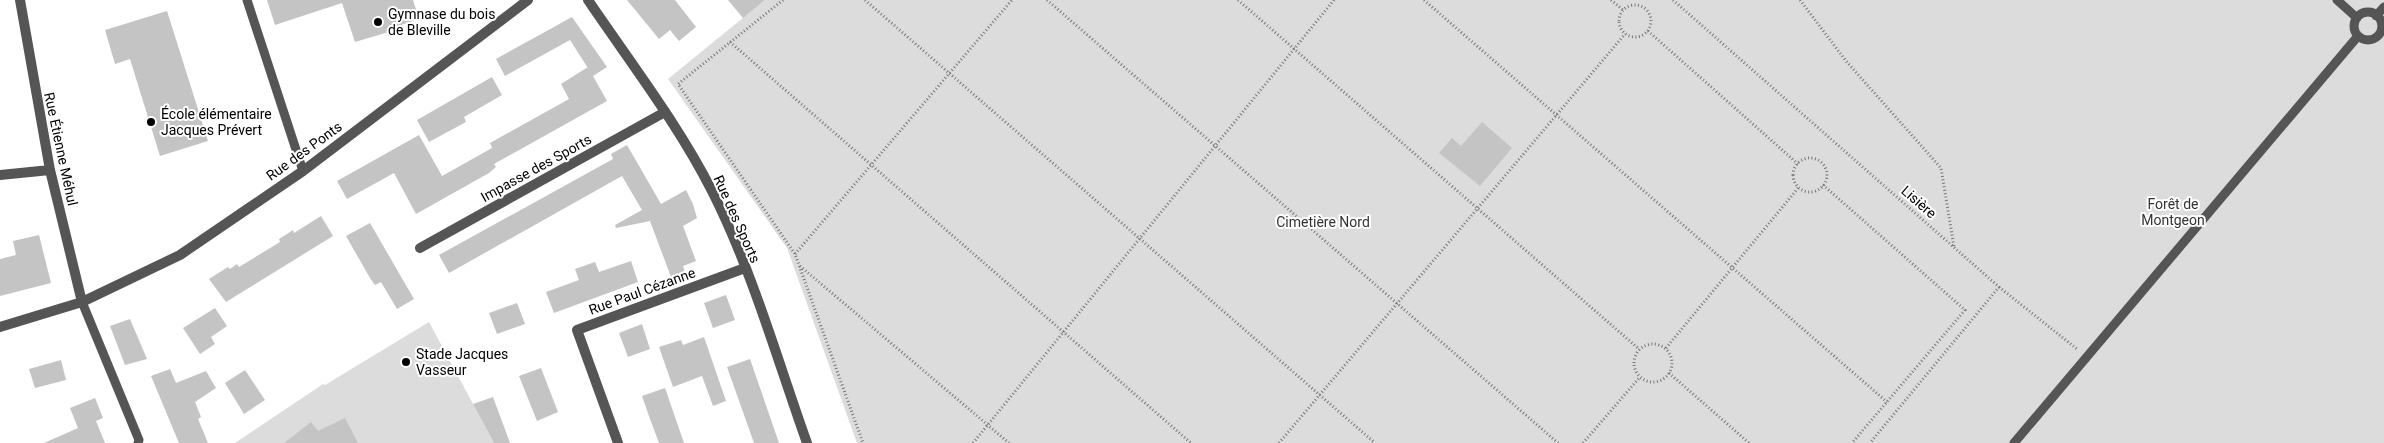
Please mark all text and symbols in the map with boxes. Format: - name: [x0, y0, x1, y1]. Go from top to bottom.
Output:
- place label: Gymnase du bois de Bleville: [388, 6, 495, 38]
- marker: Gymnase du bois de Bleville: [372, 16, 384, 28]
- street label: Rue Étienne Méhul: [41, 91, 82, 207]
- place label: École élémentaire Jacques Prévert: [161, 105, 272, 138]
- marker: École élémentaire Jacques Prévert: [145, 116, 157, 128]
- street label: Rue des Ponts: [263, 118, 345, 184]
- street label: Impasse des Sports: [478, 131, 594, 205]
- street label: Rue des Sports: [711, 173, 763, 265]
- street label: Lisière: [1898, 182, 1940, 222]
- park label: Forêt de Montgeon: [2141, 196, 2205, 228]
- park label: Cimetière Nord: [1276, 214, 1370, 230]
- street label: Rue Paul Cézanne: [587, 264, 697, 318]
- place label: Stade Jacques Vasseur: [416, 346, 508, 378]
- marker: Stade Jacques Vasseur: [400, 356, 412, 368]

